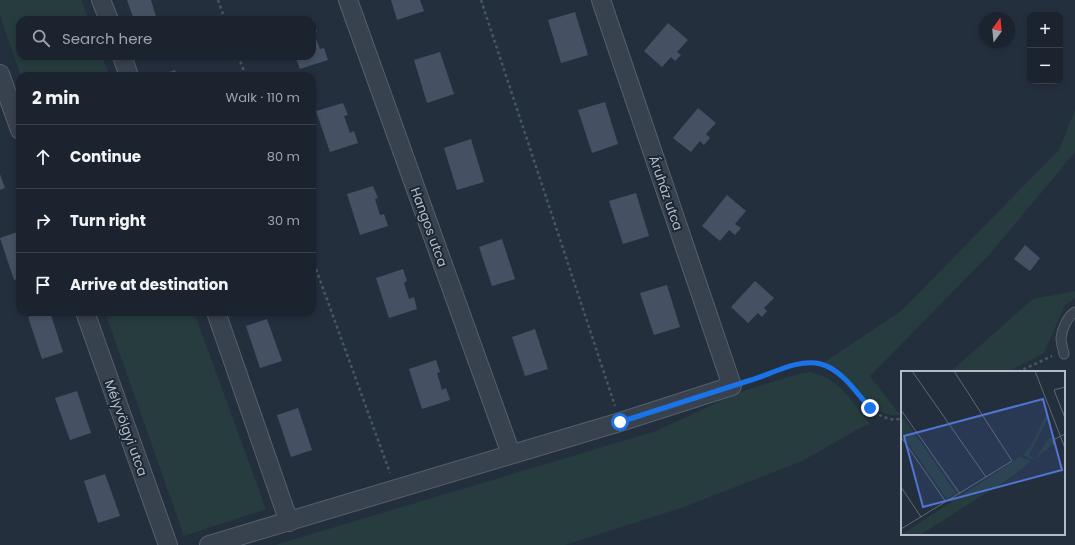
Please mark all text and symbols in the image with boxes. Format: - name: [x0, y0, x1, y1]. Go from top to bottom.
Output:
- north arrow: [979, 12, 1015, 48]
- map controls: [1027, 12, 1063, 84]
- button: +: [1027, 12, 1063, 48]
- search box: [16, 16, 316, 60]
- icon: search: [30, 27, 52, 49]
- text: Search here: [62, 28, 152, 49]
- button: −: [1027, 48, 1063, 84]
- text: 2 min: [32, 86, 80, 110]
- text: Walk · 110 m: [226, 88, 300, 107]
- icon: ahead: [32, 146, 54, 168]
- text: Continue: [70, 146, 141, 167]
- text: 80 m: [267, 147, 300, 166]
- street label: Áruház utca: [644, 153, 688, 233]
- street label: Hangos utca: [406, 185, 452, 269]
- icon: right: [32, 210, 54, 232]
- text: Turn right: [70, 210, 146, 231]
- text: 30 m: [267, 211, 300, 230]
- icon: arrive: [32, 274, 54, 296]
- text: Arrive at destination: [70, 274, 228, 295]
- inset map: [901, 371, 1065, 535]
- street label: Mélyvölgyi utca: [100, 377, 152, 479]
- route end: [861, 399, 879, 417]
- route start: [611, 413, 629, 431]

